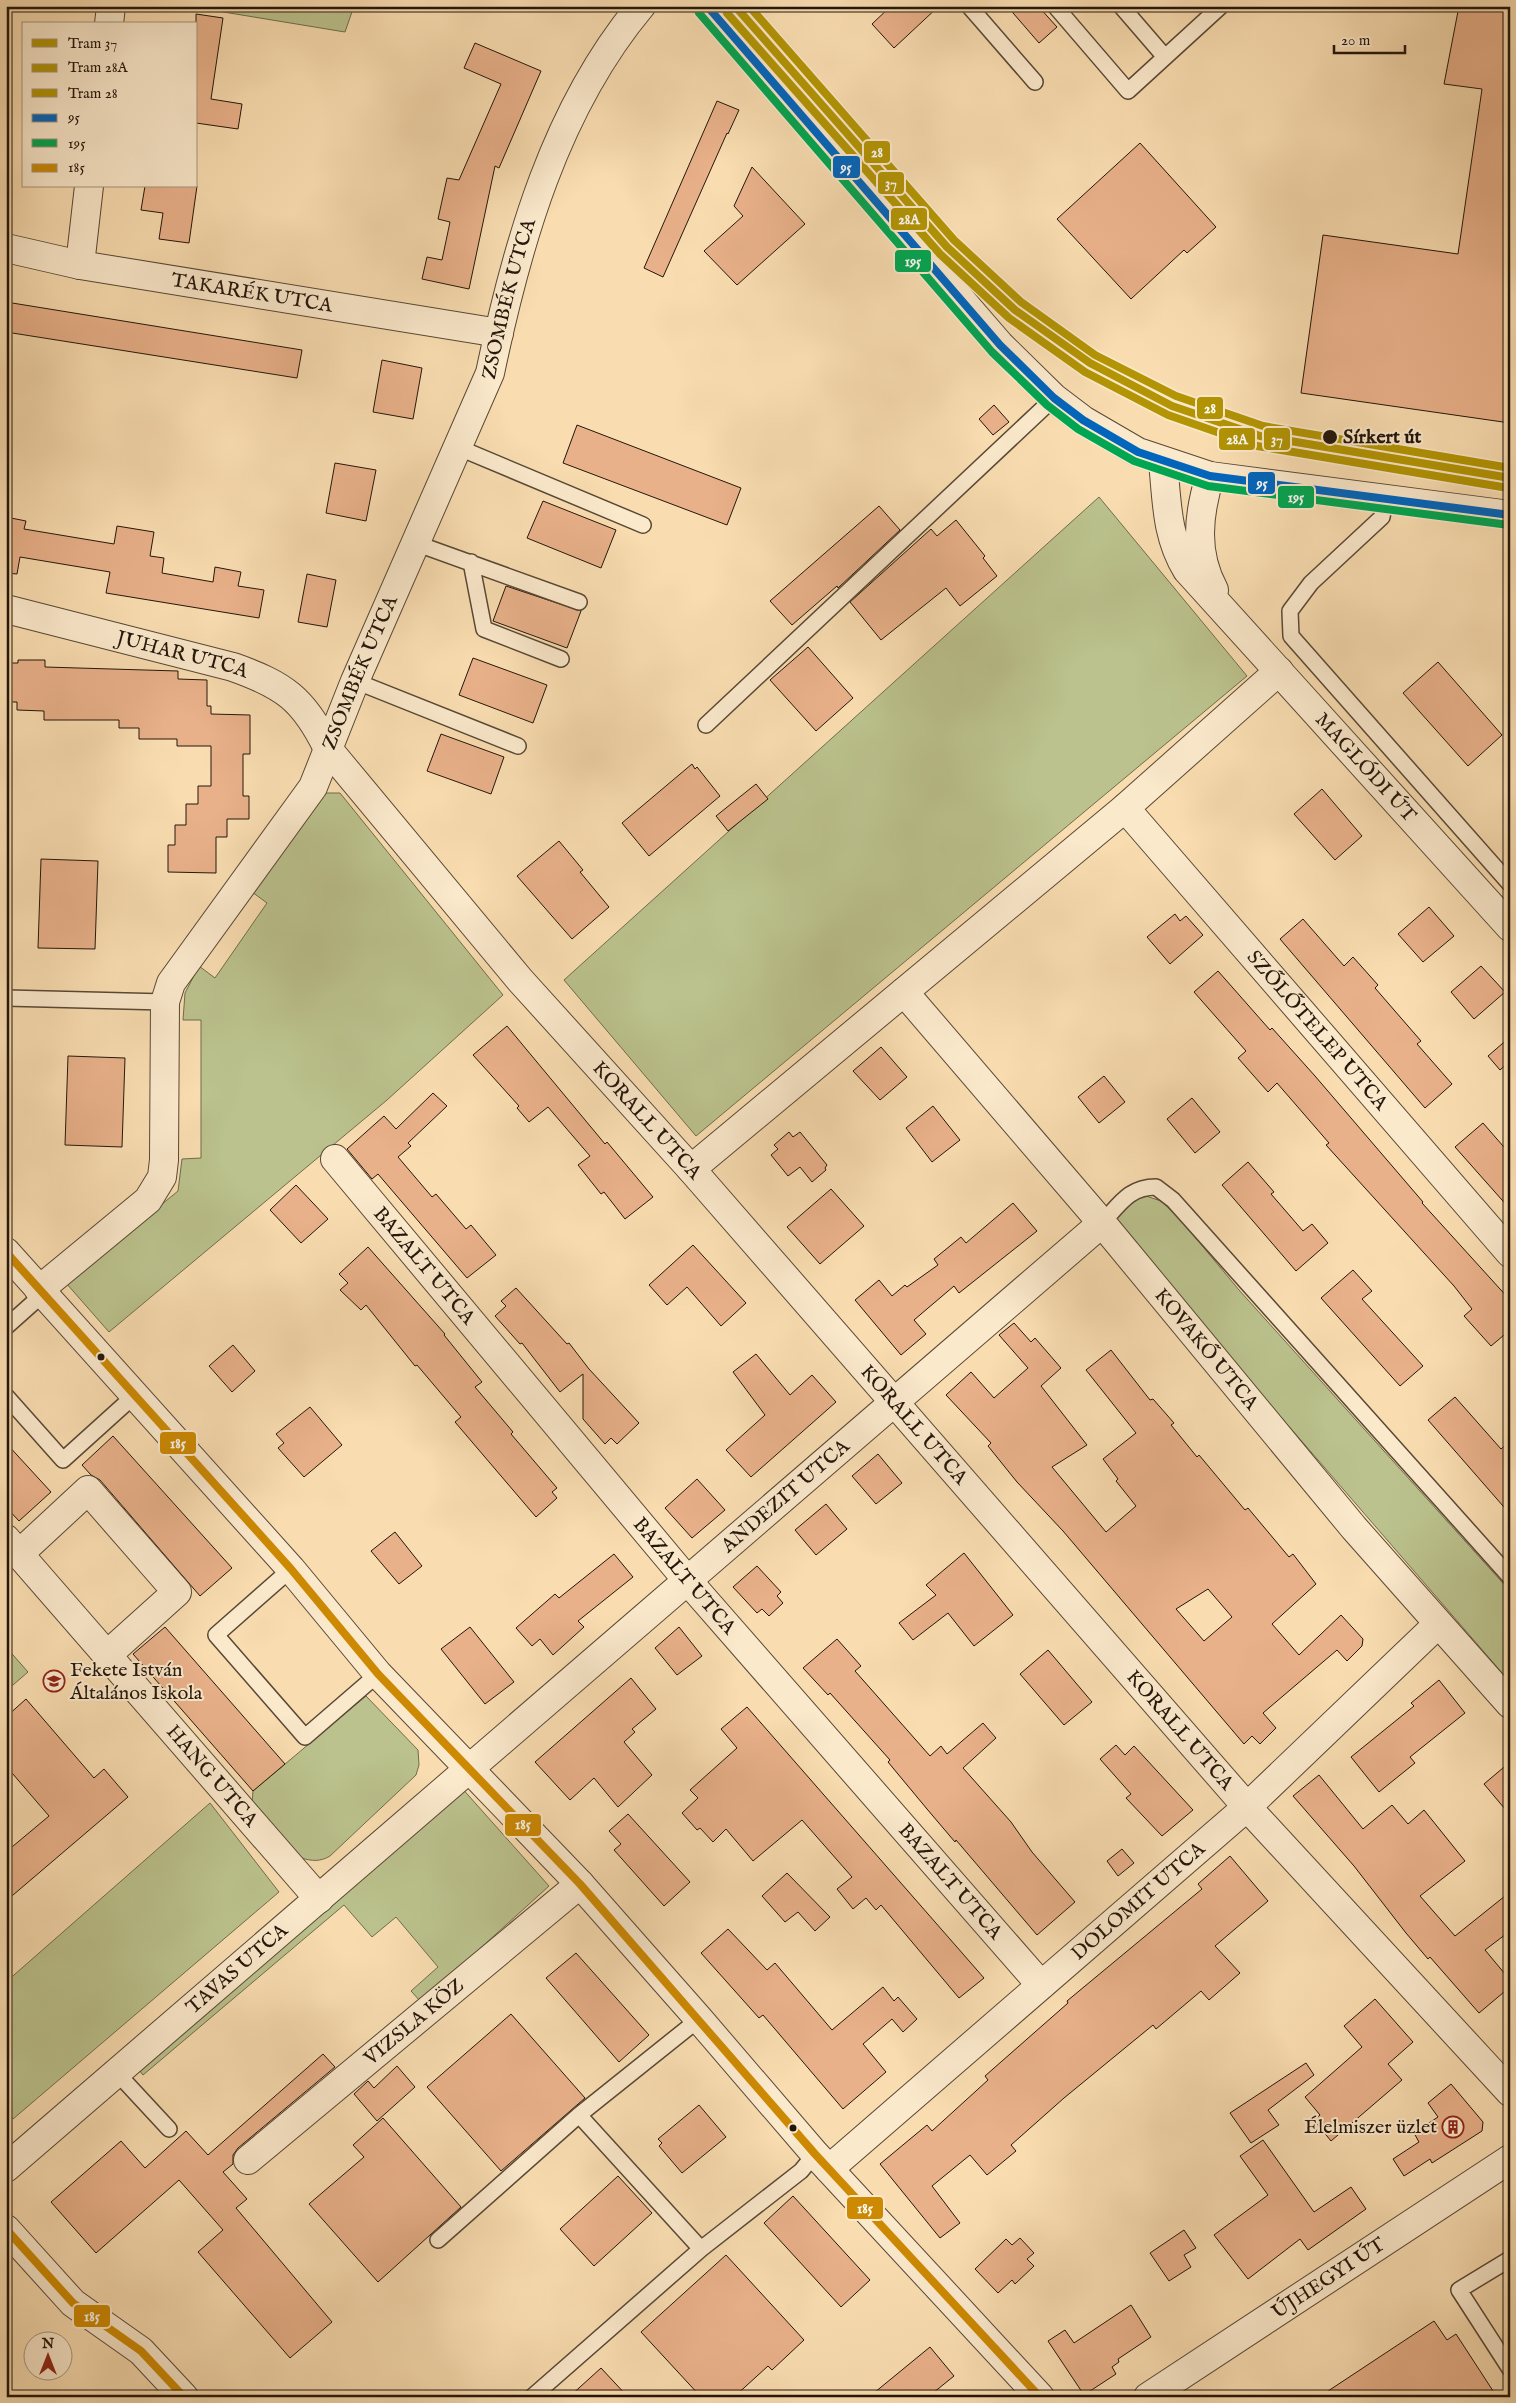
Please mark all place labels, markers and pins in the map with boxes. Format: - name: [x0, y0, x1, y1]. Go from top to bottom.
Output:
- place label: Sírkert út: [1343, 425, 1422, 450]
- marker: Sírkert út: [1321, 428, 1339, 446]
- unlabelled marker: [96, 1352, 106, 1362]
- place label: Fekete István Általános Iskola: [69, 1658, 203, 1706]
- school or university icon: Fekete István Általános Iskola: [42, 1669, 66, 1693]
- place label: Élelmiszer üzlet: [1304, 2115, 1437, 2140]
- building icon: Élelmiszer üzlet: [1441, 2115, 1465, 2139]
- unlabelled marker: [788, 2123, 798, 2133]

